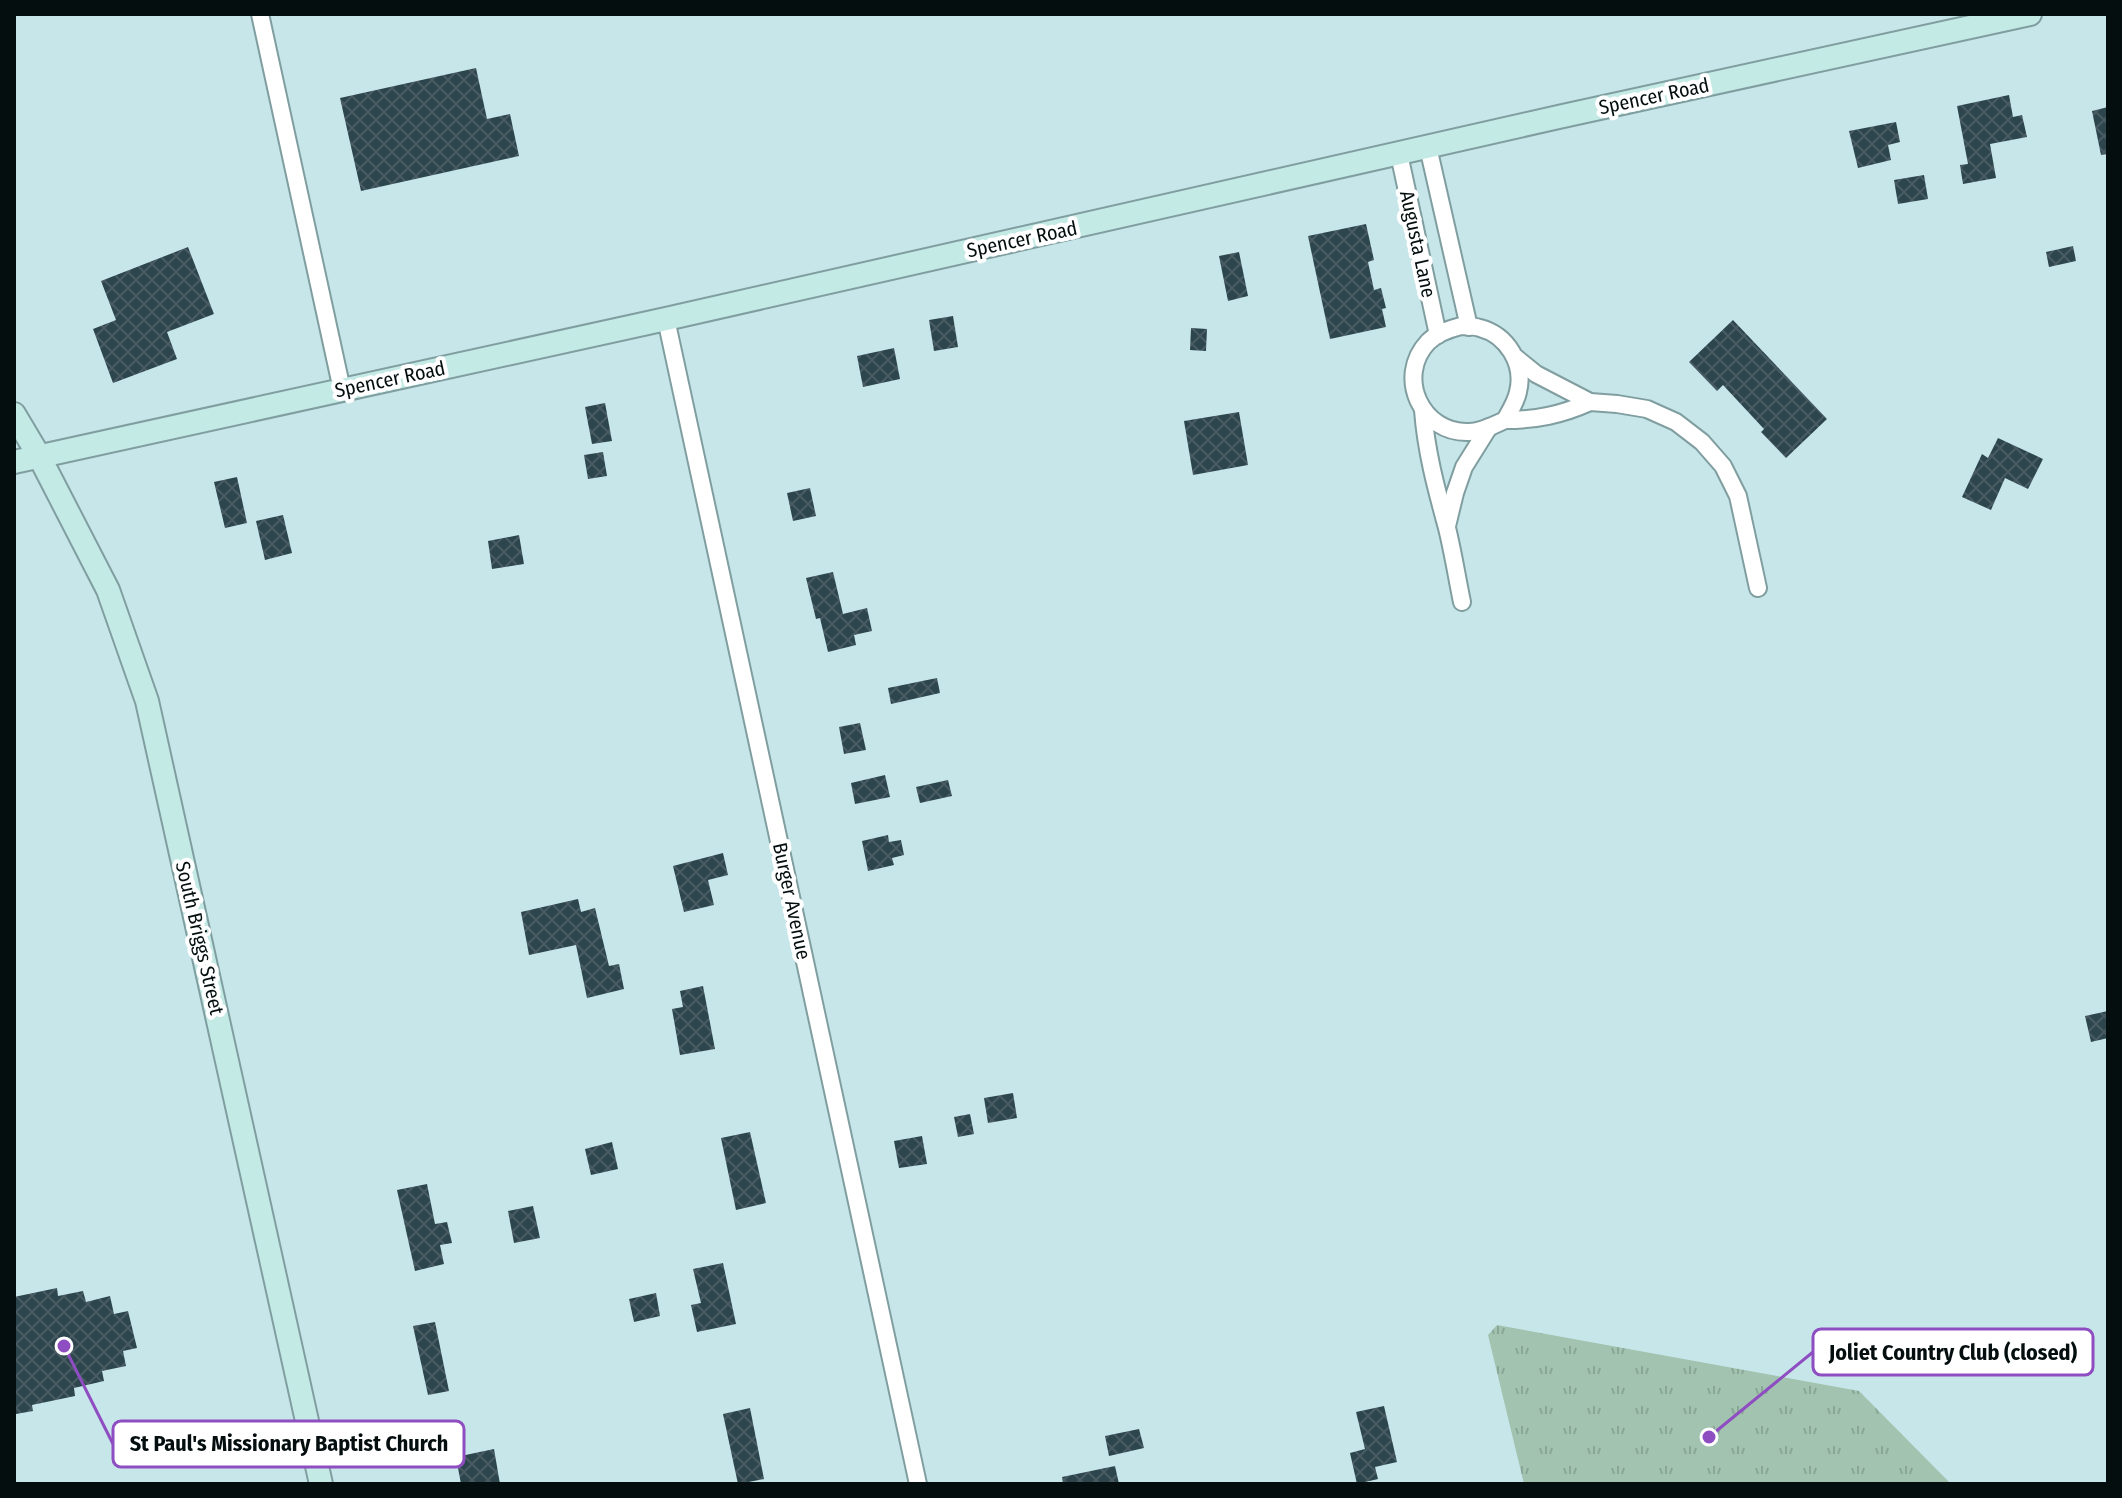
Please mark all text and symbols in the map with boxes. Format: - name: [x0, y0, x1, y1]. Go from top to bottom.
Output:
- street label: Spencer Road: [1597, 73, 1711, 119]
- street label: Augusta Lane: [1395, 188, 1441, 300]
- street label: Spencer Road: [965, 216, 1079, 262]
- street label: Spencer Road: [333, 356, 447, 402]
- street label: Burger Avenue: [768, 840, 816, 962]
- street label: South Briggs Street: [171, 859, 229, 1017]
- callout: Joliet Country Club (closed): [1813, 1329, 2093, 1375]
- text: Joliet Country Club (closed): [1828, 1339, 2078, 1366]
- callout: St Paul's Missionary Baptist Church: [113, 1421, 464, 1467]
- text: St Paul's Missionary Baptist Church: [130, 1430, 448, 1457]

